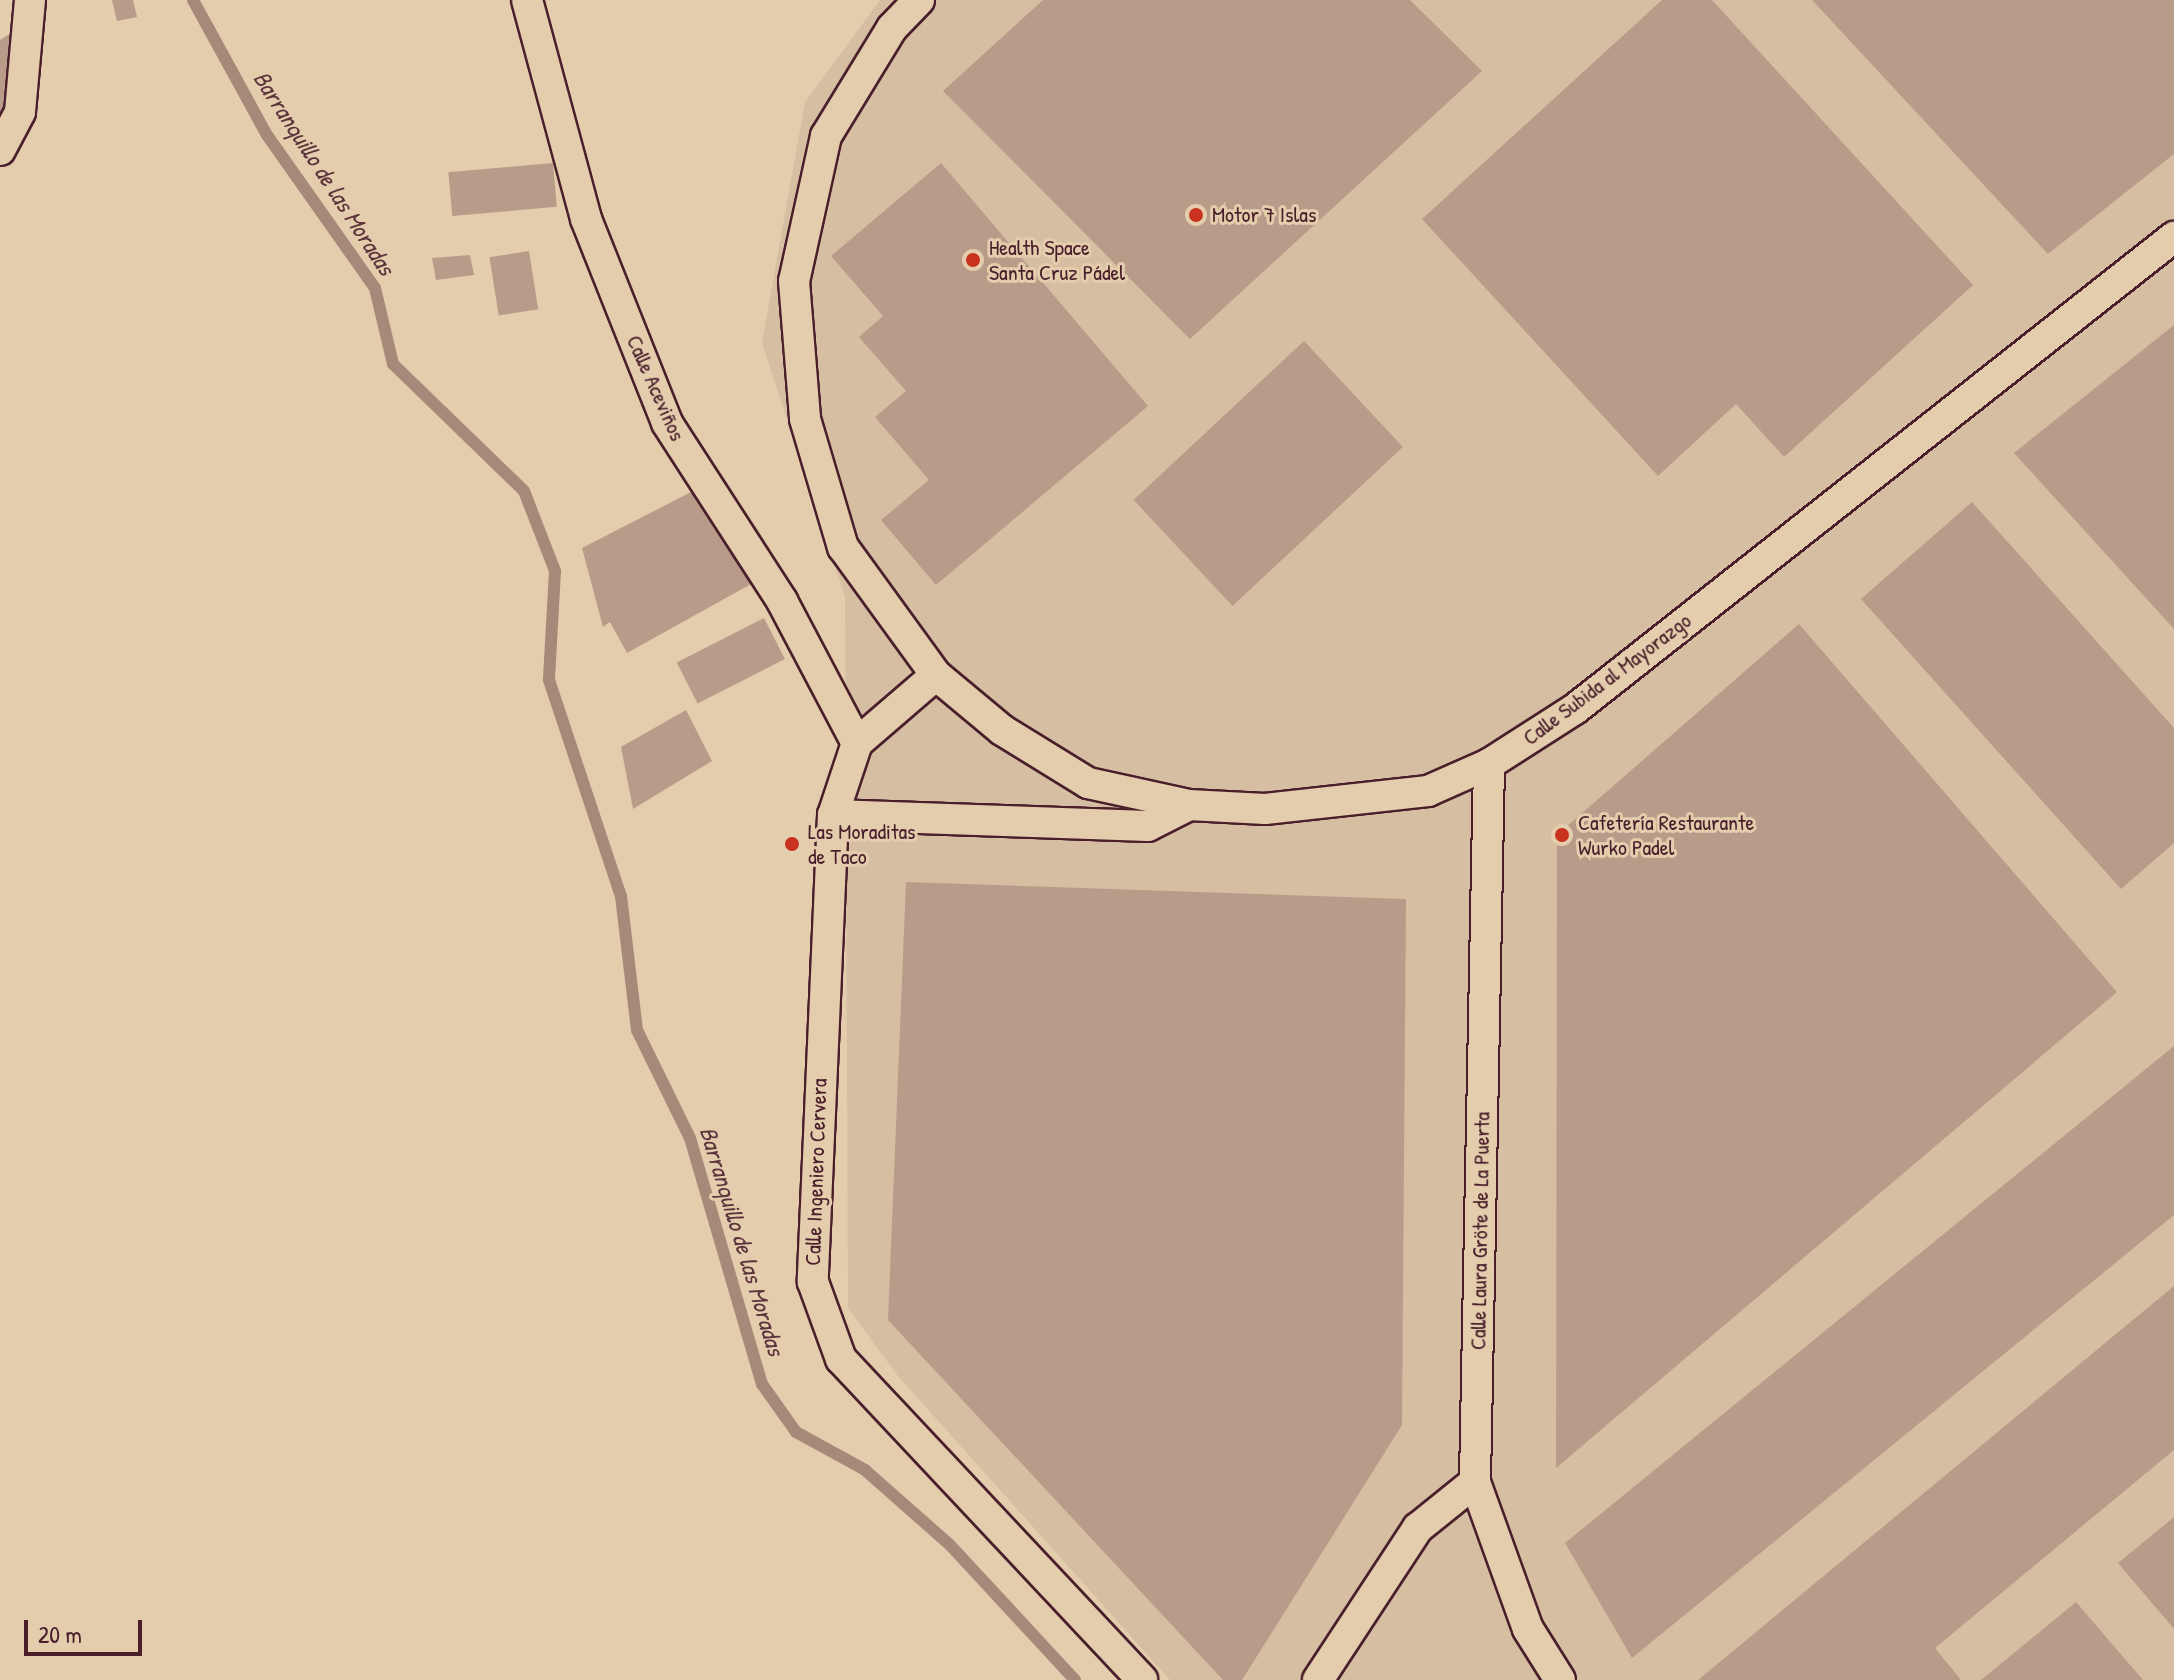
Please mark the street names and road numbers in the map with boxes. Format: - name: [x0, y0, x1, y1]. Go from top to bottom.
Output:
- street label: Calle Aceviños: [621, 331, 691, 445]
- street label: Calle Subida al Mayorazgo: [1518, 607, 1696, 751]
- street label: Calle Ingeniero Cervera: [800, 1078, 832, 1266]
- street label: Calle Laura Gröte de La Puerta: [1465, 1112, 1495, 1350]

